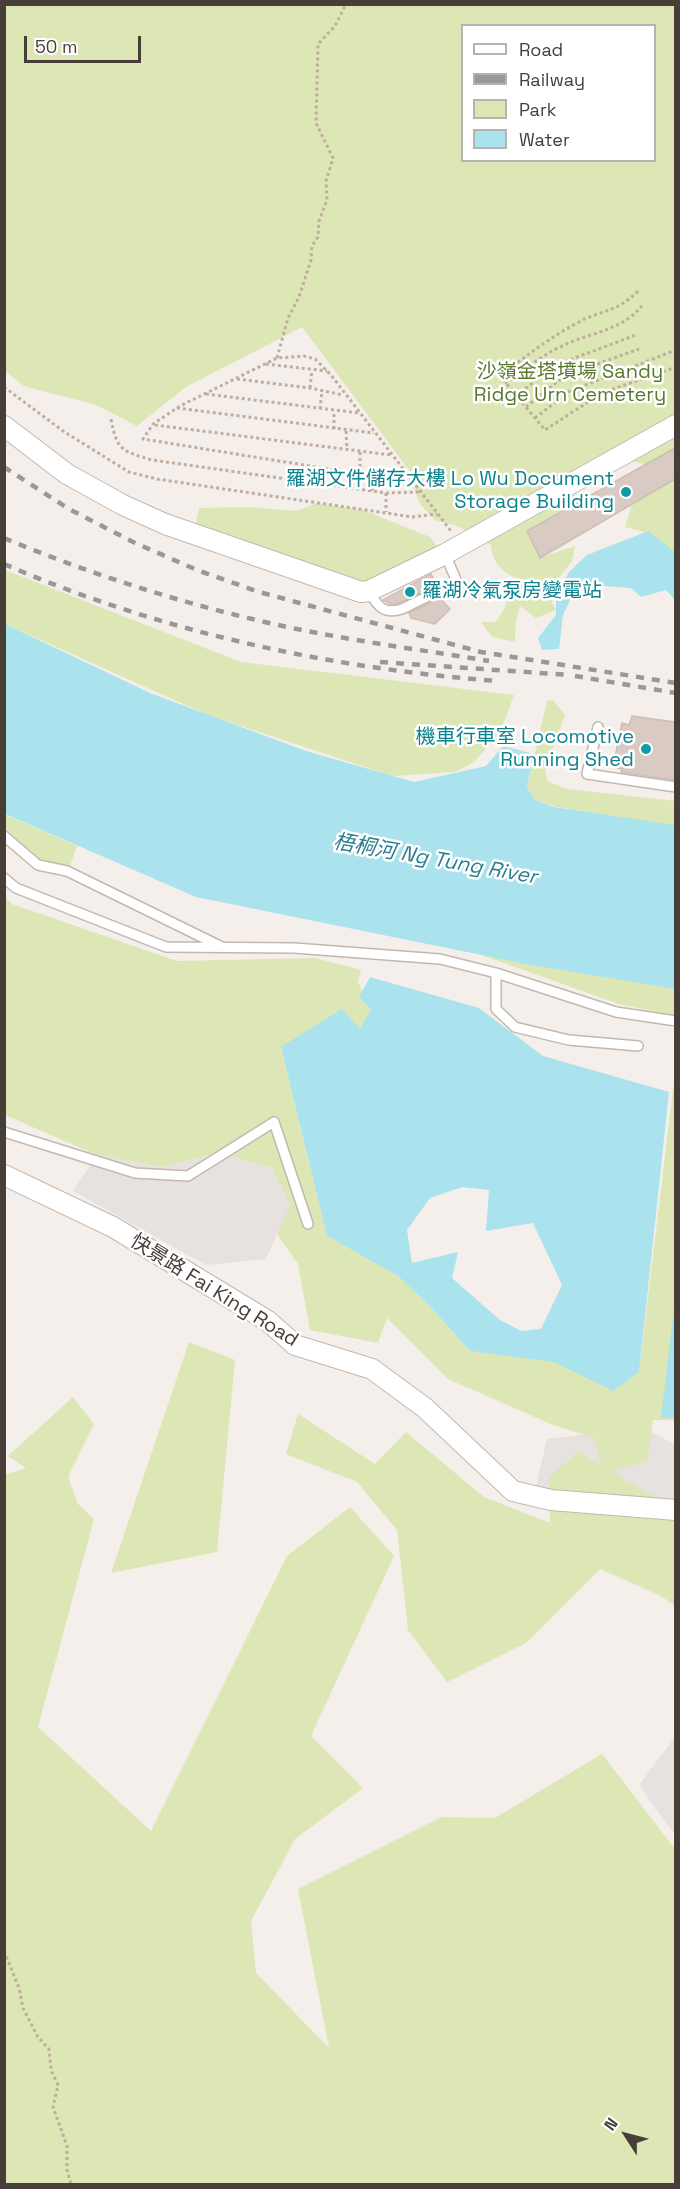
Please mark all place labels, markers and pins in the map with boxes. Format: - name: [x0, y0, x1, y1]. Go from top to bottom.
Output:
- place label: 羅湖文件儲存大樓 Lo Wu Document Storage Building: [286, 468, 614, 515]
- marker: 羅湖文件儲存大樓 Lo Wu Document Storage Building: [619, 485, 633, 499]
- place label: 羅湖冷氣泵房變電站: [422, 580, 602, 604]
- marker: 羅湖冷氣泵房變電站: [403, 585, 417, 599]
- place label: 機車行車室 Locomotive Running Shed: [416, 726, 634, 773]
- marker: 機車行車室 Locomotive Running Shed: [639, 742, 653, 756]

